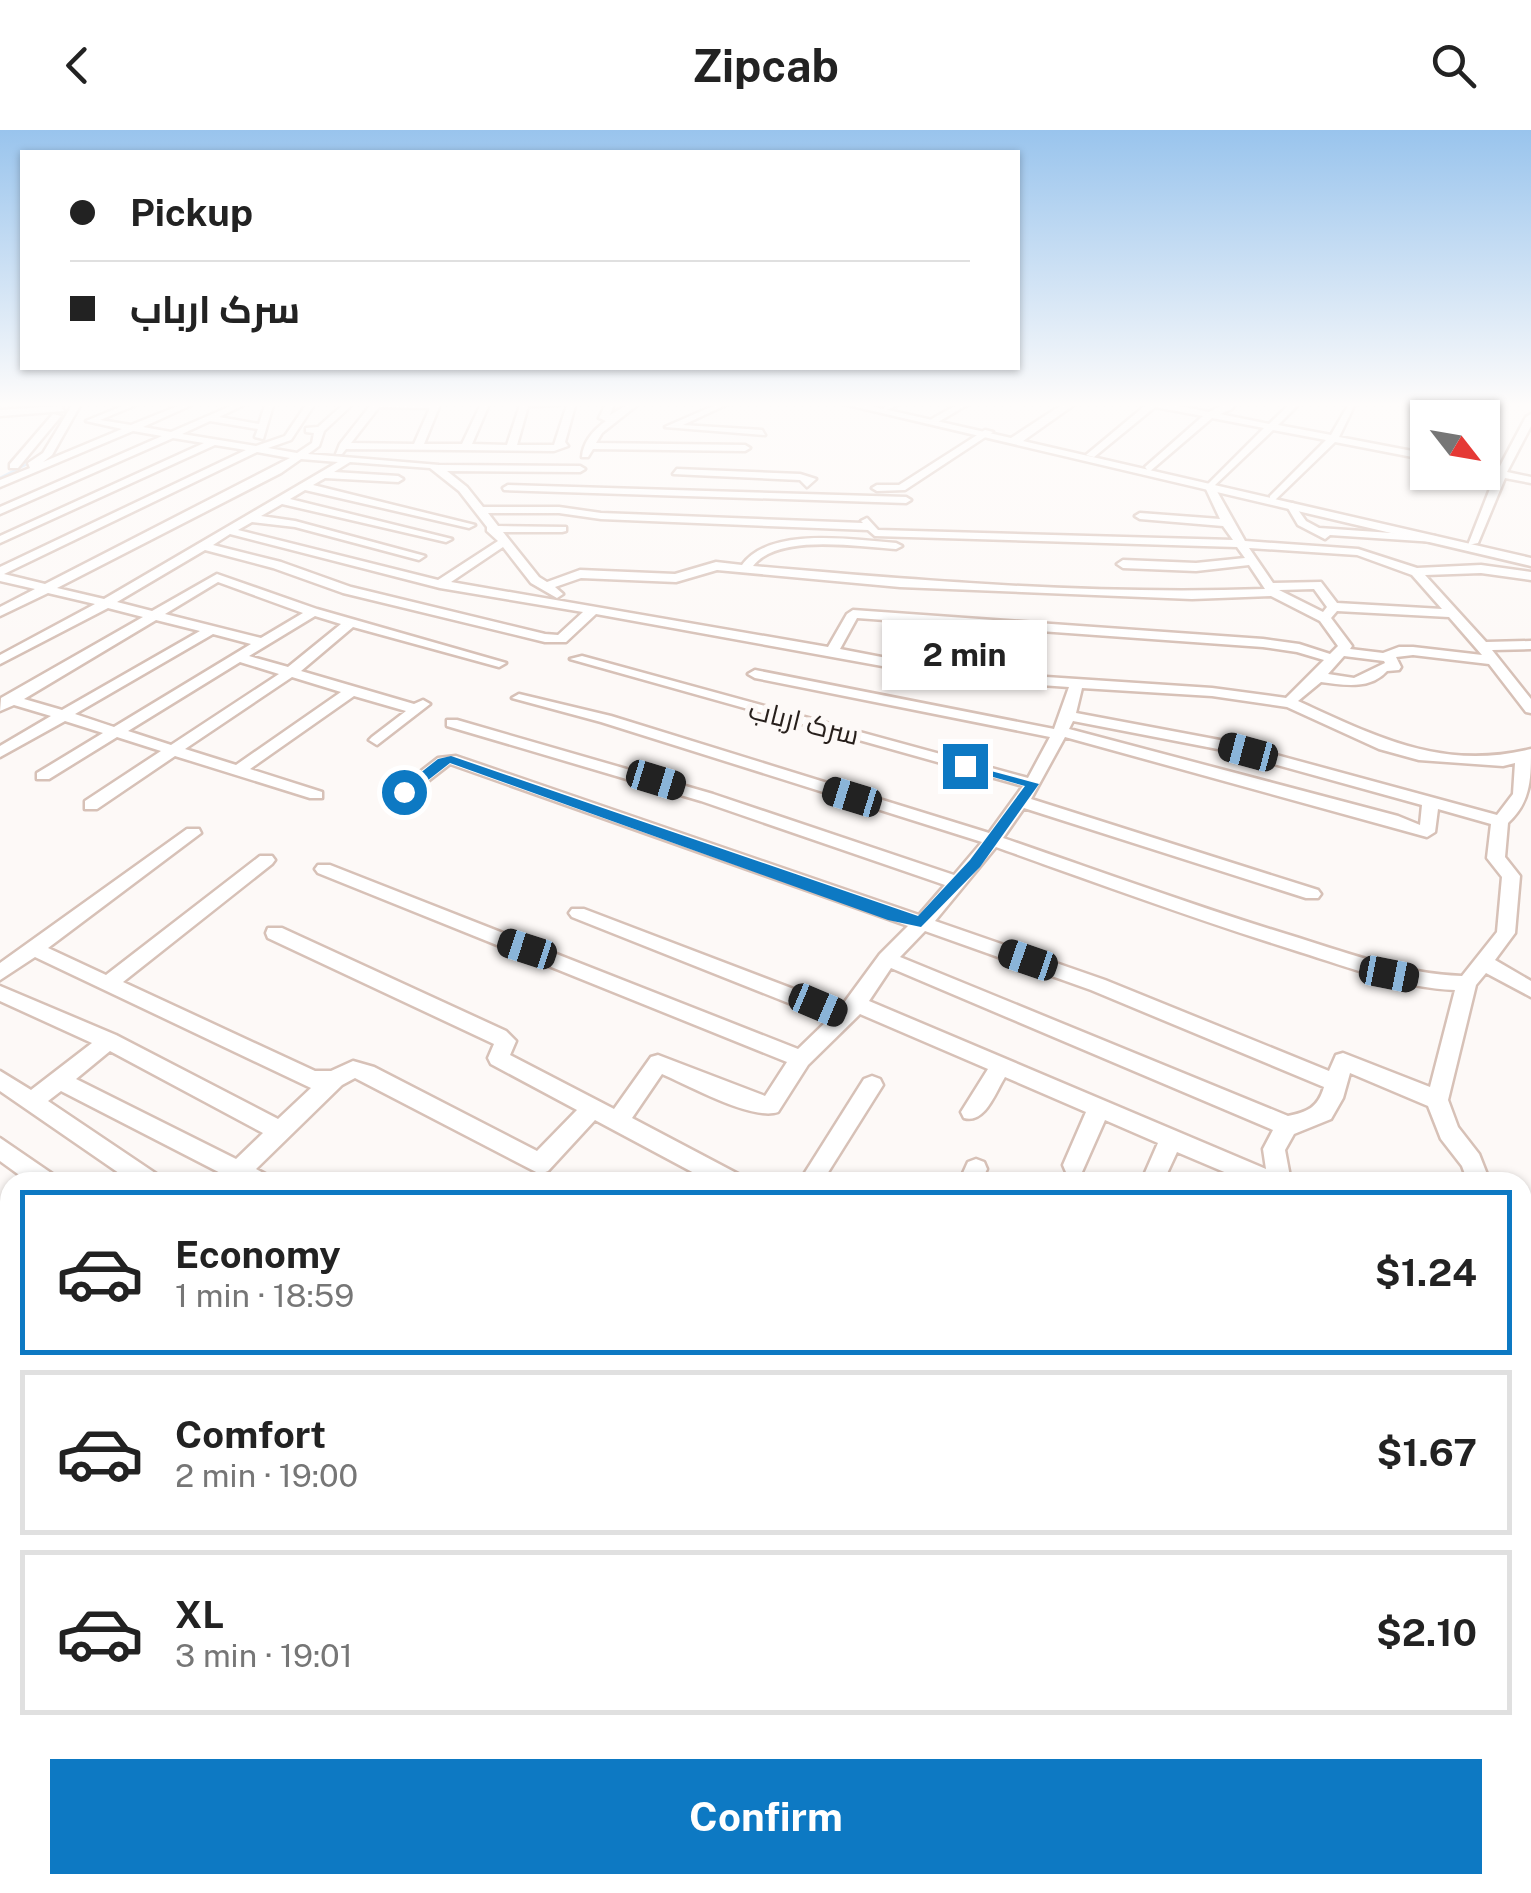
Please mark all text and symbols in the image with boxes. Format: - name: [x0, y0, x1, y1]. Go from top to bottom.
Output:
- icon: back: [50, 38, 105, 93]
- icon: search: [1426, 38, 1481, 93]
- text: Zipcab: [692, 39, 839, 92]
- text: Pickup: [130, 190, 253, 235]
- text: سرک ارباب: [130, 287, 300, 332]
- north arrow: [1410, 400, 1500, 490]
- map controls: [1410, 400, 1500, 490]
- callout: 2 min: [882, 621, 1048, 691]
- text: 2 min: [923, 636, 1006, 673]
- street label: سرک ارباب: [746, 692, 863, 751]
- car: [1215, 730, 1281, 774]
- route end: [943, 744, 988, 789]
- car: [623, 757, 689, 803]
- route start: [382, 770, 427, 815]
- car: [819, 774, 885, 820]
- car: [494, 925, 560, 973]
- car: [995, 936, 1061, 984]
- car: [1357, 954, 1421, 994]
- car: [785, 979, 851, 1031]
- icon: car: [55, 1228, 145, 1318]
- text: Economy: [175, 1232, 341, 1277]
- text: $1.24: [1375, 1250, 1477, 1295]
- text: 1 min · 18:59: [175, 1277, 354, 1314]
- icon: car: [55, 1408, 145, 1498]
- text: Comfort: [175, 1412, 326, 1457]
- text: $1.67: [1376, 1430, 1477, 1475]
- text: 2 min · 19:00: [175, 1457, 358, 1494]
- icon: car: [55, 1588, 145, 1678]
- text: XL: [175, 1592, 224, 1637]
- text: $2.10: [1376, 1610, 1477, 1655]
- text: 3 min · 19:01: [175, 1637, 353, 1674]
- button: Confirm: [50, 1759, 1482, 1874]

